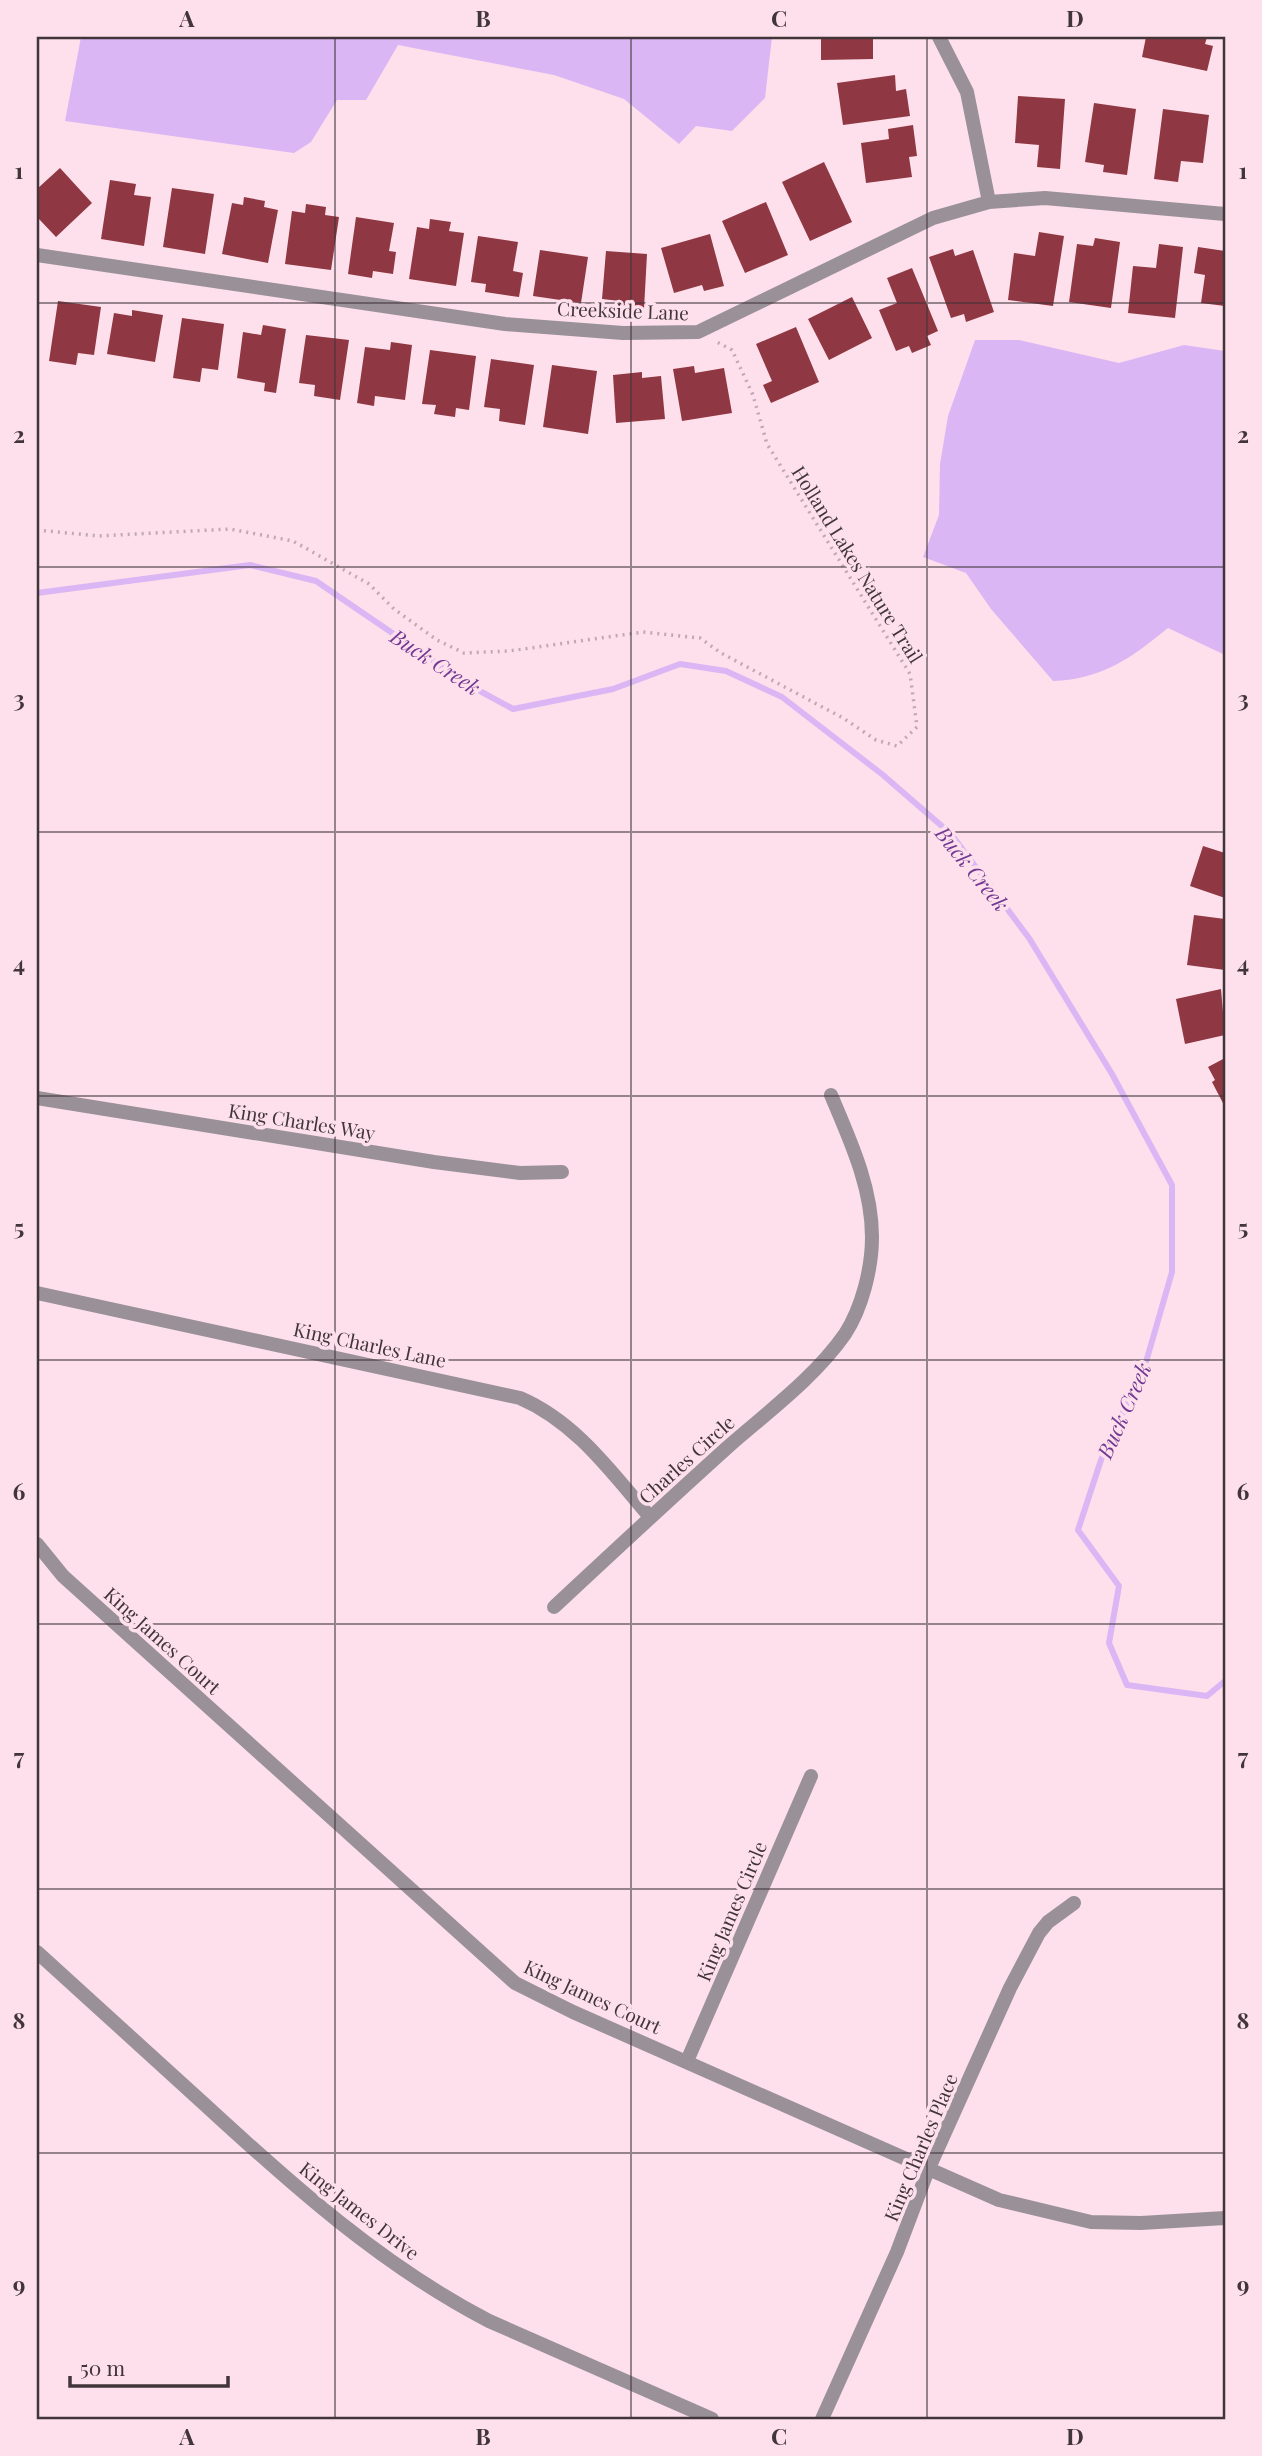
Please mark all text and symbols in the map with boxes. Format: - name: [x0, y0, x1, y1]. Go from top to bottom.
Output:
- text: A: [178, 2, 195, 33]
- text: B: [475, 2, 491, 33]
- text: C: [771, 2, 787, 33]
- text: D: [1066, 2, 1084, 33]
- text: 1: [15, 154, 24, 185]
- text: 1: [1239, 154, 1248, 185]
- street label: Creekside Lane: [557, 295, 689, 325]
- text: 2: [13, 418, 25, 449]
- text: 2: [1237, 418, 1249, 449]
- street label: Holland Lakes Nature Trail: [787, 460, 930, 668]
- water label: Buck Creek: [385, 621, 486, 701]
- text: 3: [13, 682, 25, 713]
- text: 3: [1237, 682, 1249, 713]
- water label: Buck Creek: [929, 819, 1016, 917]
- text: 4: [13, 947, 25, 978]
- text: 4: [1237, 947, 1249, 978]
- street label: King Charles Way: [227, 1097, 378, 1146]
- text: 5: [14, 1211, 24, 1242]
- text: 5: [1238, 1211, 1248, 1242]
- street label: King Charles Lane: [291, 1315, 449, 1373]
- water label: Buck Creek: [1089, 1358, 1157, 1463]
- street label: Charles Circle: [632, 1409, 740, 1509]
- text: 6: [13, 1475, 26, 1506]
- text: 6: [1237, 1475, 1250, 1506]
- street label: King James Court: [99, 1581, 227, 1700]
- text: 7: [14, 1740, 25, 1771]
- text: 7: [1238, 1740, 1249, 1771]
- street label: King James Circle: [690, 1837, 772, 1985]
- street label: King James Court: [520, 1953, 666, 2039]
- text: 8: [13, 2004, 25, 2035]
- text: 8: [1237, 2004, 1249, 2035]
- street label: King Charles Place: [877, 2069, 963, 2225]
- street label: King James Drive: [295, 2155, 425, 2265]
- text: 9: [13, 2268, 25, 2299]
- text: 9: [1237, 2268, 1249, 2299]
- scale bar: [70, 2344, 228, 2388]
- text: 50 m: [80, 2353, 126, 2381]
- text: A: [178, 2420, 195, 2451]
- text: B: [475, 2420, 491, 2451]
- text: C: [771, 2420, 787, 2451]
- text: D: [1066, 2420, 1084, 2451]

